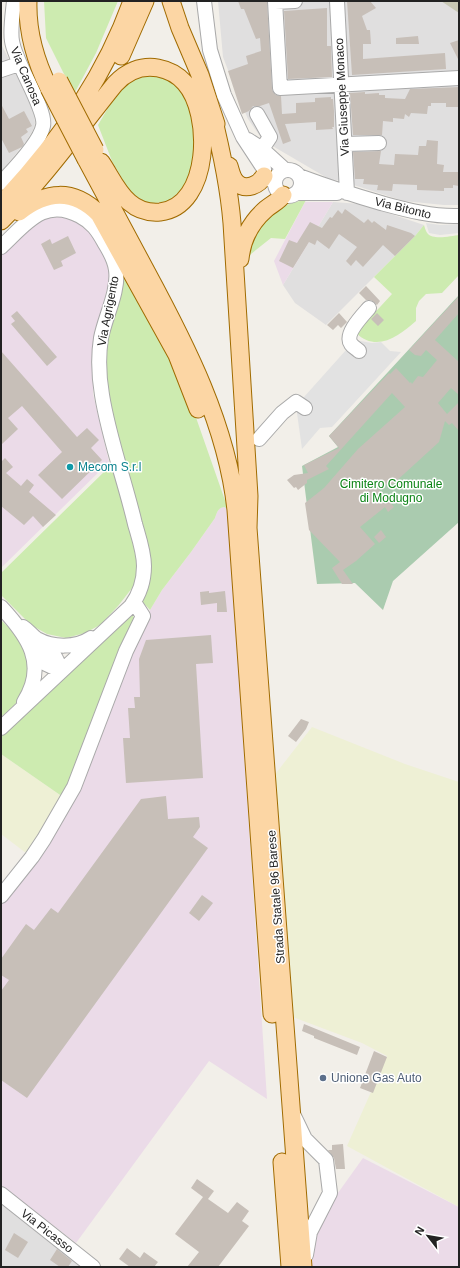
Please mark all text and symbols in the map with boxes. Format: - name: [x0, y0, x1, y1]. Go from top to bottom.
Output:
- street label: Via Giuseppe Monaco: [332, 37, 352, 156]
- street label: Via Canosa: [7, 45, 45, 107]
- street label: Via Bitonto: [373, 194, 433, 222]
- street label: Via Agrigento: [94, 274, 122, 347]
- place label: Mecom S.r.l: [78, 460, 141, 474]
- marker: Mecom S.r.l: [65, 462, 75, 472]
- park label: Cimitero Comunale di Modugno: [340, 477, 443, 505]
- street label: Strada Statale 96 Barese: [264, 829, 288, 964]
- place label: Unione Gas Auto: [331, 1071, 422, 1085]
- marker: Unione Gas Auto: [318, 1073, 328, 1083]
- street label: Via Picasso: [18, 1206, 76, 1256]
- north arrow: [408, 1216, 448, 1256]
- text: N: [412, 1224, 427, 1237]

